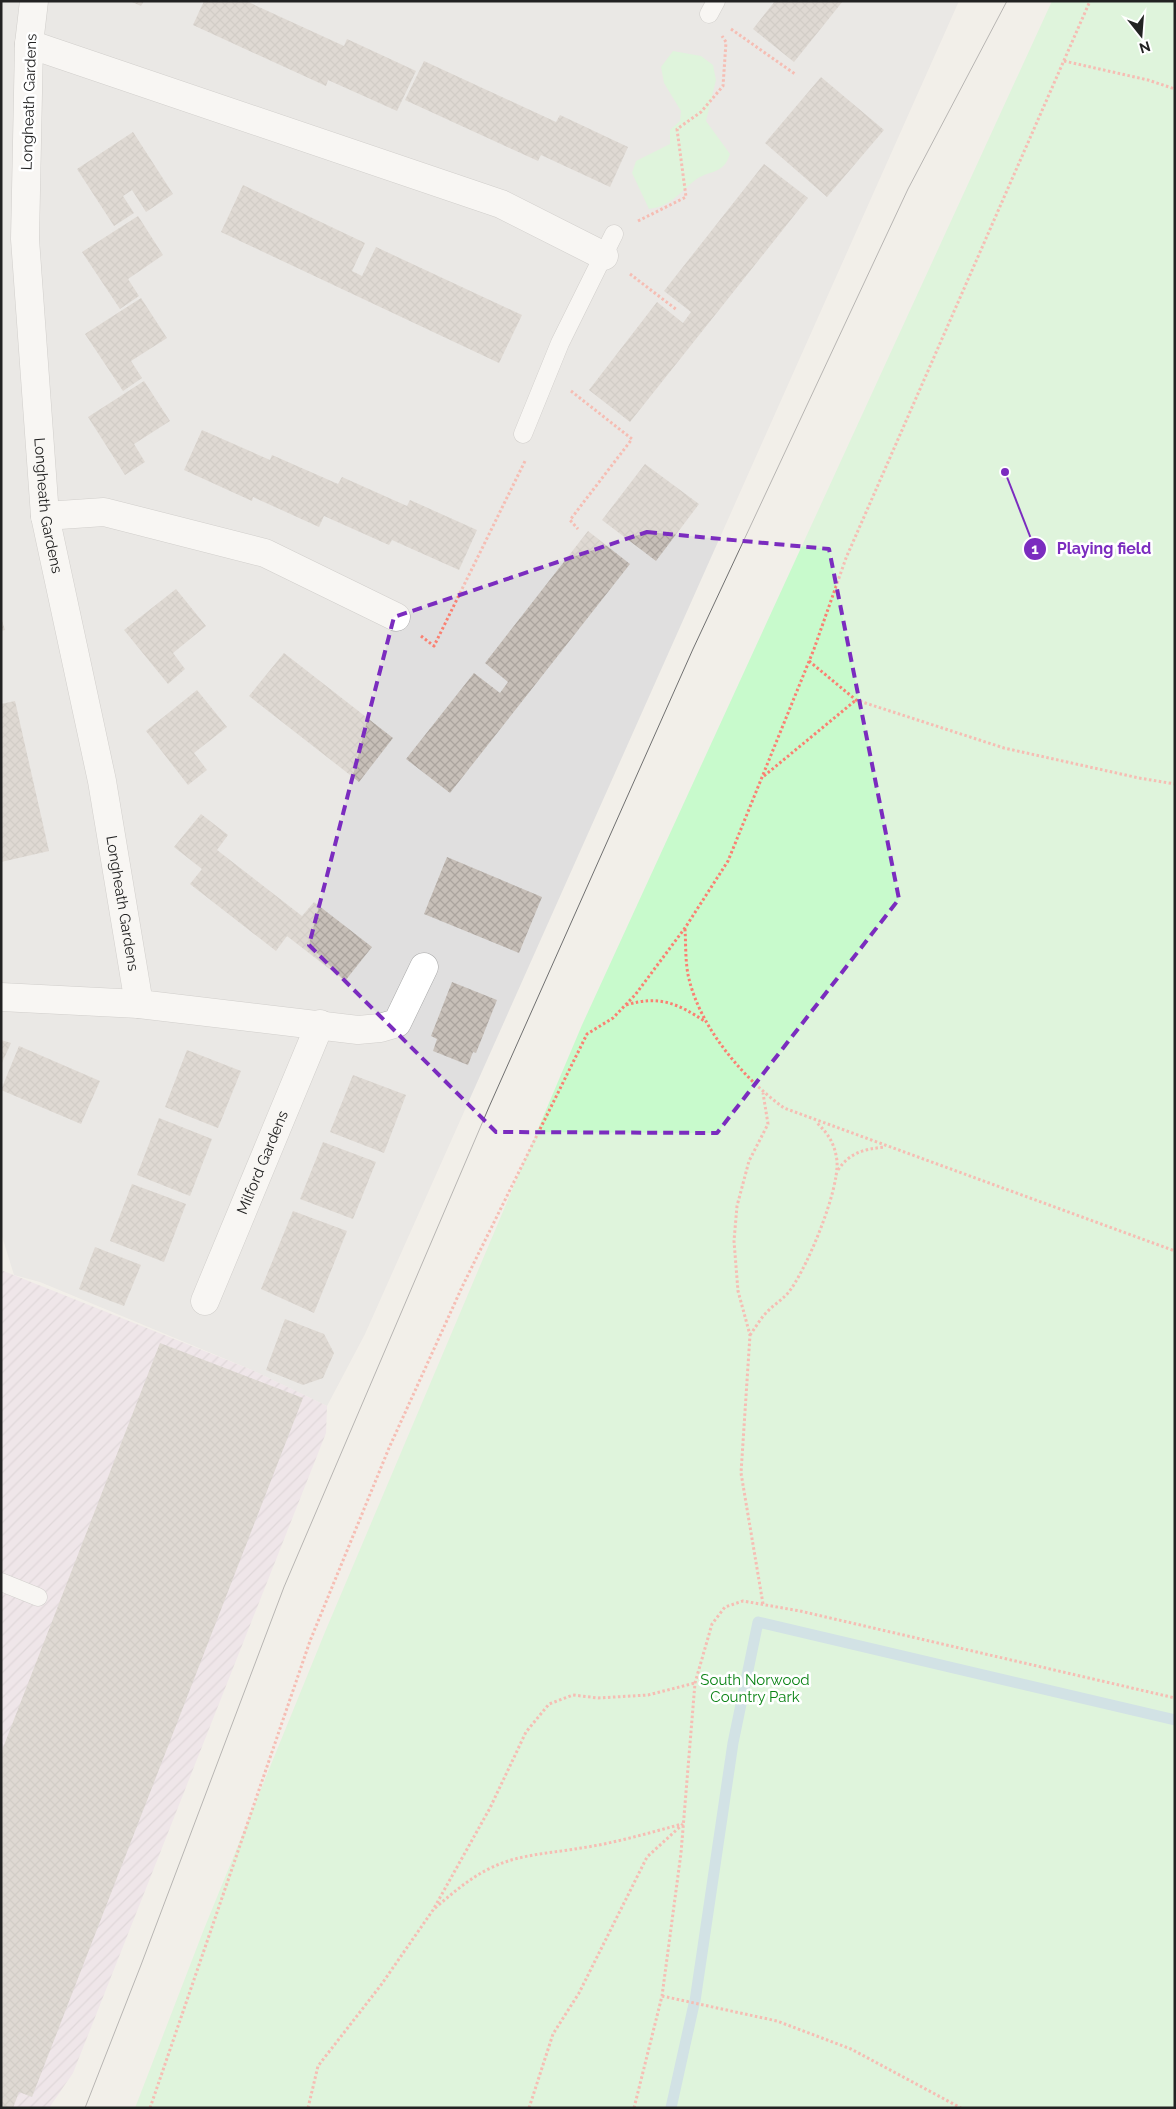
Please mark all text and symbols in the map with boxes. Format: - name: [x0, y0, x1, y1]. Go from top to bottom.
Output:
- north arrow: [1116, 10, 1166, 60]
- street label: Longheath Gardens: [18, 33, 40, 171]
- text: N: [1137, 38, 1152, 57]
- street label: Longheath Gardens: [30, 437, 66, 575]
- callout: Playing field: [1022, 533, 1162, 564]
- text: Playing field: [1057, 539, 1151, 558]
- text: 1: [1031, 540, 1039, 558]
- street label: Longheath Gardens: [102, 834, 142, 972]
- street label: Milford Gardens: [233, 1108, 292, 1217]
- park label: South Norwood Country Park: [700, 1671, 810, 1706]

